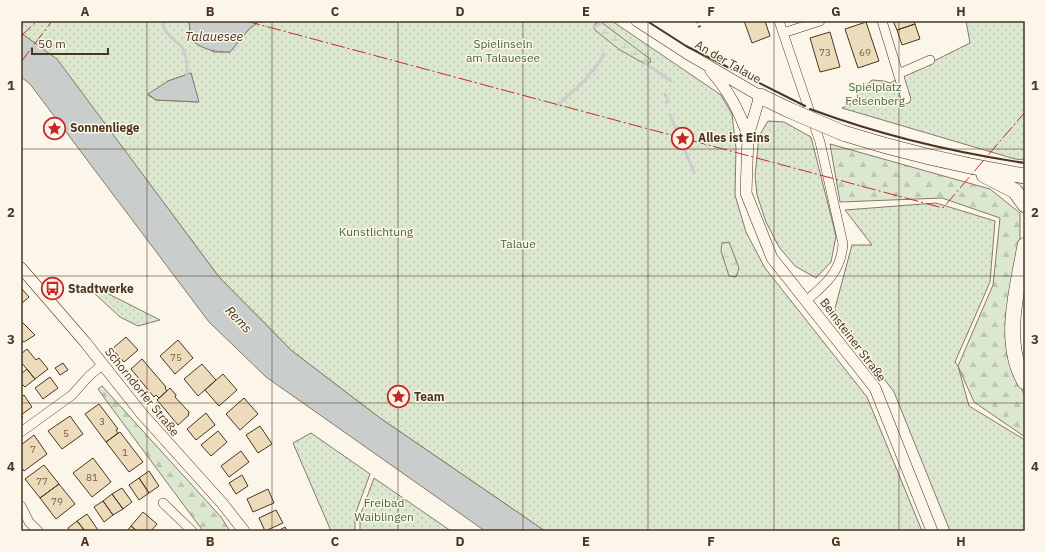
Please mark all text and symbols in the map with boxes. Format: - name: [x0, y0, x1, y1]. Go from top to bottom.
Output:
- text: A: [81, 3, 90, 20]
- text: B: [206, 3, 215, 20]
- text: C: [331, 3, 340, 20]
- text: D: [455, 3, 465, 20]
- text: E: [582, 3, 590, 20]
- text: F: [707, 3, 715, 20]
- text: G: [831, 3, 841, 20]
- text: H: [956, 3, 966, 20]
- water label: Talauesee: [185, 28, 244, 45]
- scale bar: [32, 30, 108, 56]
- text: 50 m: [38, 36, 66, 51]
- park label: Spielinseln am Talauesee: [466, 36, 541, 65]
- street label: An der Talaue: [693, 37, 764, 87]
- house number: 73: [819, 46, 831, 59]
- house number: 69: [859, 46, 871, 59]
- text: 1: [7, 77, 15, 94]
- text: 1: [1031, 77, 1039, 94]
- park label: Spielplatz Felsenberg: [845, 79, 905, 108]
- place icon: Sonnenliege: [41, 115, 67, 141]
- place label: Sonnenliege: [70, 120, 140, 135]
- place icon: Alles ist Eins: [669, 125, 695, 151]
- place label: Alles ist Eins: [698, 130, 770, 145]
- text: 2: [7, 204, 15, 221]
- text: 2: [1031, 204, 1039, 221]
- park label: Kunstlichtung: [339, 224, 414, 239]
- park label: Talaue: [500, 236, 536, 251]
- bus stop icon: Stadtwerke: [39, 276, 65, 302]
- place label: Stadtwerke: [68, 281, 134, 296]
- street label: Beinsteiner Straße: [817, 295, 890, 385]
- water label: Rems: [222, 302, 256, 337]
- text: 3: [7, 331, 15, 348]
- text: 3: [1031, 331, 1039, 348]
- street label: Schorndorfer Straße: [102, 344, 183, 439]
- house number: 75: [170, 351, 182, 364]
- place icon: Team: [385, 384, 411, 410]
- place label: Team: [414, 389, 445, 404]
- house number: 3: [99, 415, 105, 428]
- house number: 5: [63, 427, 69, 440]
- house number: 7: [30, 443, 36, 456]
- house number: 1: [122, 446, 128, 459]
- text: 4: [7, 458, 15, 475]
- text: 4: [1031, 458, 1039, 475]
- house number: 81: [86, 471, 98, 484]
- house number: 77: [36, 475, 48, 488]
- house number: 79: [51, 495, 63, 508]
- park label: Freibad Waiblingen: [354, 495, 414, 524]
- text: A: [81, 533, 90, 550]
- text: B: [206, 533, 215, 550]
- text: C: [331, 533, 340, 550]
- text: D: [455, 533, 465, 550]
- text: E: [582, 533, 590, 550]
- text: F: [707, 533, 715, 550]
- text: G: [831, 533, 841, 550]
- text: H: [956, 533, 966, 550]

